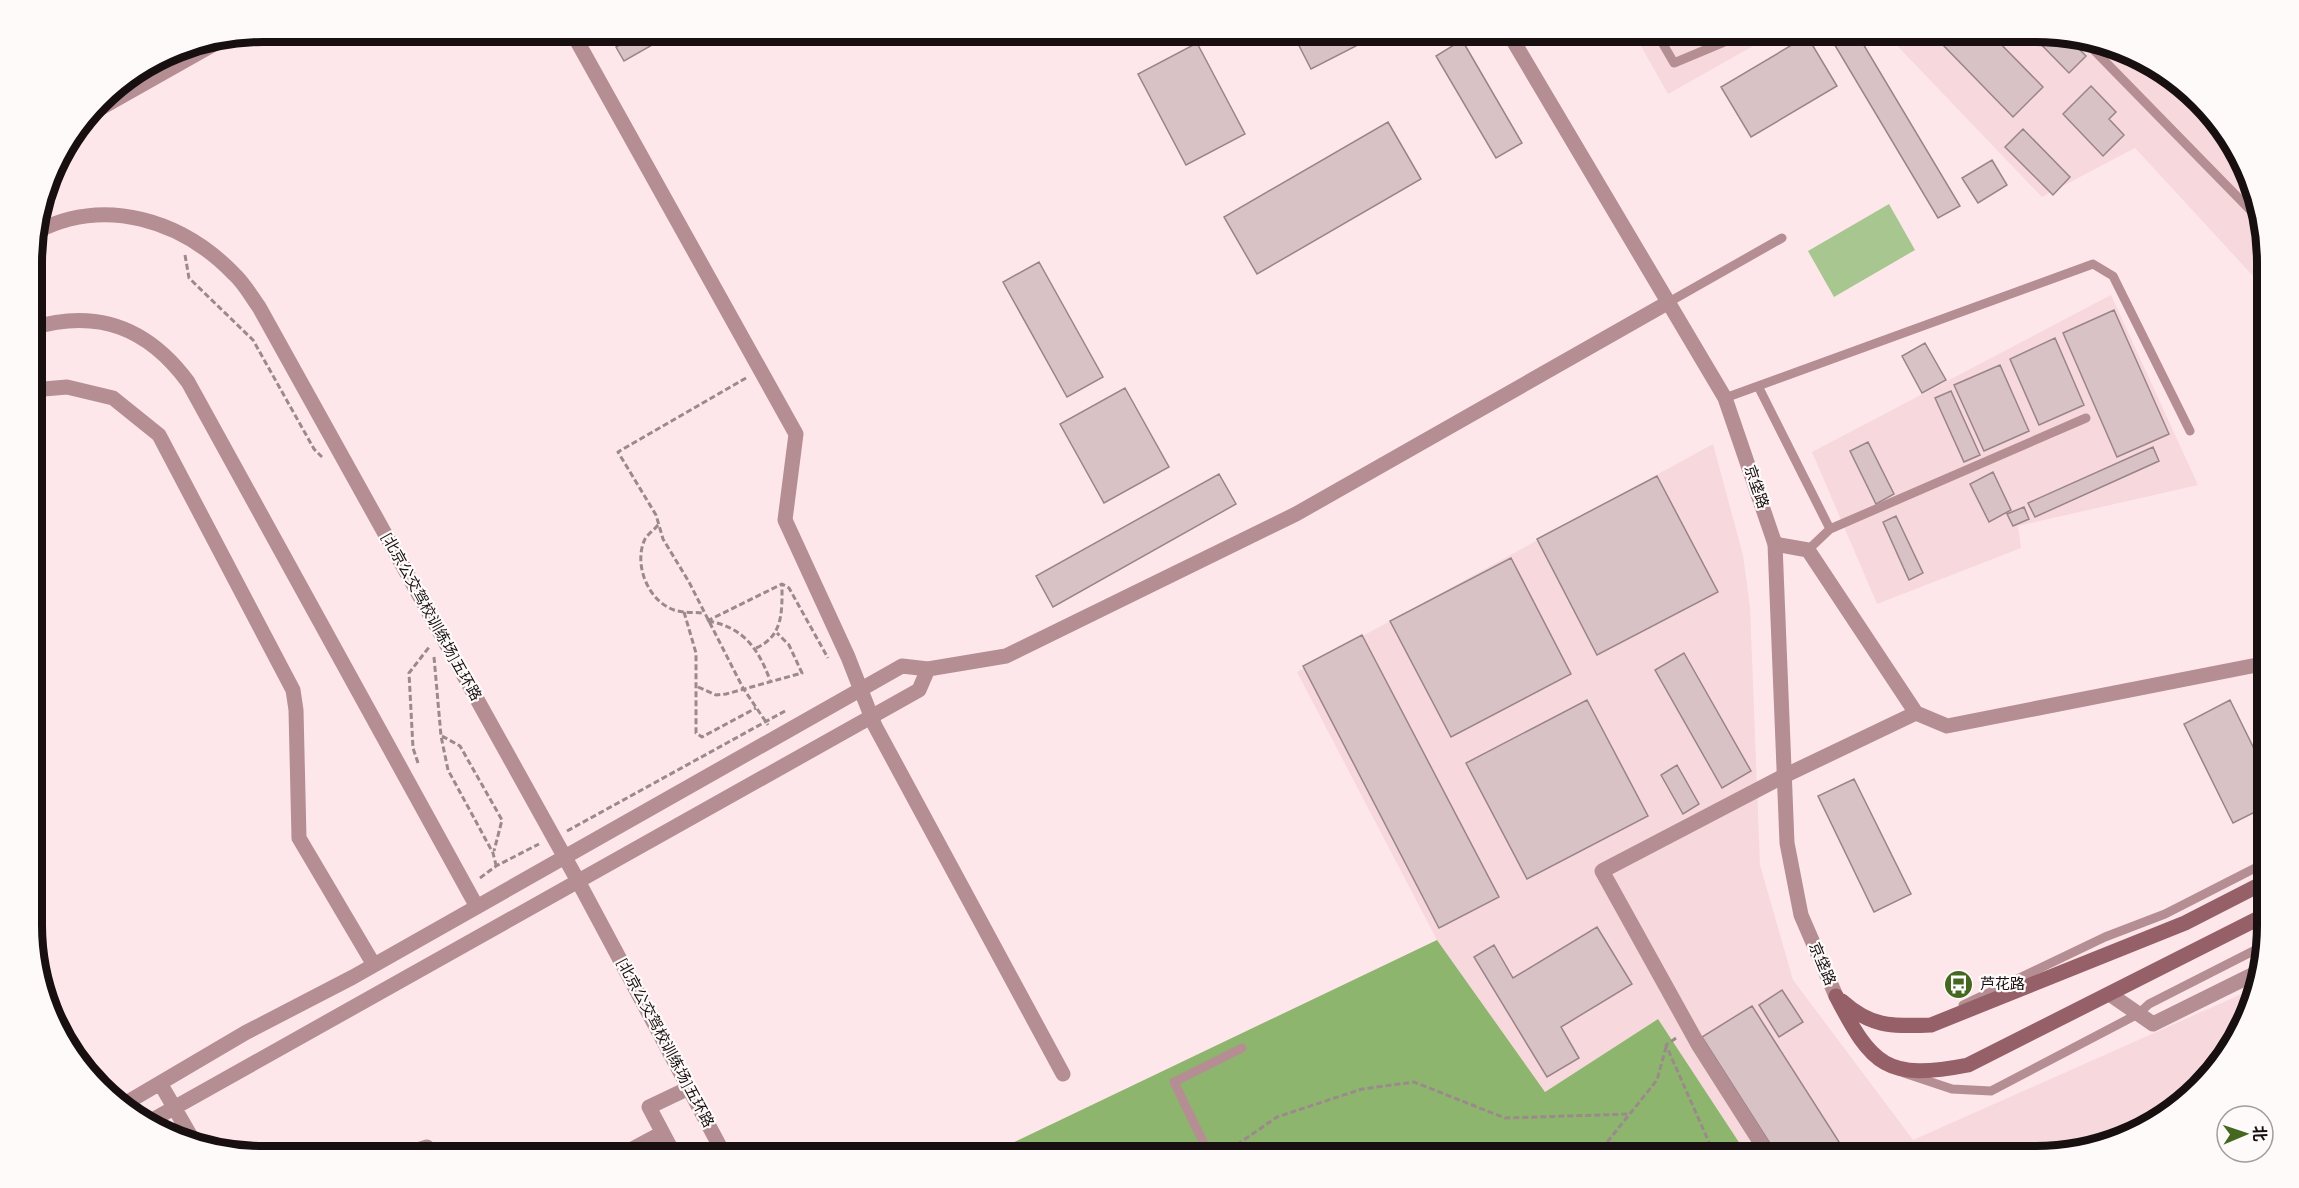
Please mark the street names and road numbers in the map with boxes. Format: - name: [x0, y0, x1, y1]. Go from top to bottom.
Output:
- street label: 京垡路: [1739, 462, 1773, 512]
- street label: [北京公交驾校训练场]五环路: [376, 529, 486, 705]
- street label: 京垡路: [1804, 939, 1840, 989]
- street label: [北京公交驾校训练场]五环路: [611, 955, 719, 1131]

